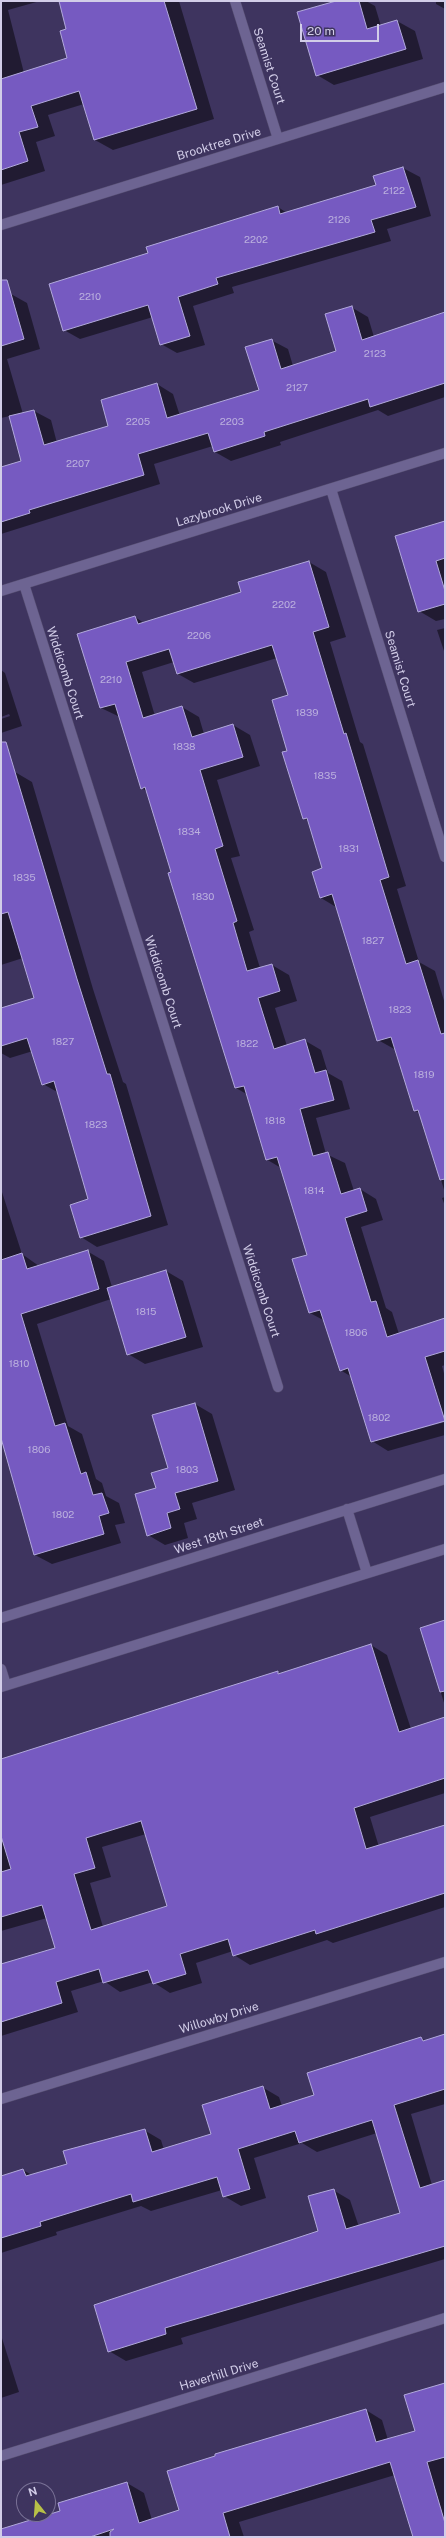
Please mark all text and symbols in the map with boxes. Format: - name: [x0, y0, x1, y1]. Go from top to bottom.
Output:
- scale bar: [302, 16, 381, 42]
- text: 20 m: [307, 24, 335, 38]
- street label: Seamist Court: [250, 26, 288, 106]
- street label: Brooktree Drive: [175, 124, 263, 164]
- house number: 2122: [383, 185, 405, 197]
- house number: 2126: [328, 214, 350, 226]
- house number: 2202: [244, 234, 268, 246]
- house number: 2210: [79, 291, 101, 303]
- house number: 2123: [364, 348, 386, 360]
- house number: 2127: [286, 382, 308, 394]
- house number: 2205: [126, 416, 150, 428]
- house number: 2203: [220, 416, 244, 428]
- house number: 2207: [66, 458, 90, 470]
- street label: Lazybrook Drive: [174, 490, 264, 530]
- house number: 2202: [272, 599, 296, 611]
- street label: Widdicomb Court: [43, 625, 87, 721]
- street label: Seamist Court: [381, 629, 419, 709]
- house number: 2206: [187, 630, 211, 642]
- house number: 2210: [100, 674, 122, 686]
- house number: 1839: [296, 707, 318, 719]
- house number: 1838: [172, 741, 196, 753]
- house number: 1835: [313, 770, 337, 782]
- house number: 1834: [177, 826, 201, 838]
- house number: 1831: [339, 843, 359, 855]
- house number: 1835: [12, 872, 36, 884]
- house number: 1830: [192, 891, 214, 903]
- street label: Widdicomb Court: [141, 934, 185, 1030]
- house number: 1827: [362, 935, 384, 947]
- house number: 1823: [389, 1004, 411, 1016]
- house number: 1827: [52, 1036, 74, 1048]
- house number: 1822: [236, 1038, 258, 1050]
- house number: 1819: [414, 1069, 434, 1081]
- house number: 1818: [264, 1115, 286, 1127]
- house number: 1823: [85, 1119, 107, 1131]
- house number: 1814: [304, 1185, 324, 1197]
- street label: Widdicomb Court: [239, 1243, 283, 1339]
- house number: 1815: [135, 1306, 157, 1318]
- house number: 1806: [345, 1327, 367, 1339]
- house number: 1810: [9, 1358, 29, 1370]
- house number: 1802: [368, 1412, 390, 1424]
- house number: 1806: [28, 1444, 50, 1456]
- house number: 1803: [176, 1464, 198, 1476]
- house number: 1802: [52, 1509, 74, 1521]
- street label: West 18th Street: [172, 1515, 266, 1557]
- street label: Willowby Drive: [177, 1999, 261, 2037]
- street label: Haverhill Drive: [178, 2356, 260, 2394]
- north arrow: [16, 2482, 56, 2522]
- text: N: [27, 2484, 39, 2498]

